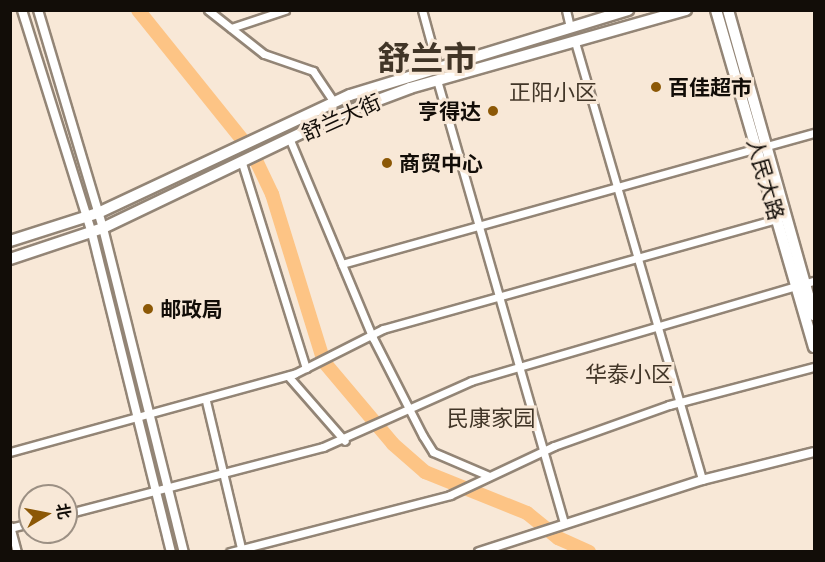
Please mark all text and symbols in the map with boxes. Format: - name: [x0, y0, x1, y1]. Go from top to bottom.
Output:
- district label: 舒兰市: [378, 38, 476, 78]
- place label: 百佳超市: [668, 74, 752, 100]
- district label: 正阳小区: [509, 79, 597, 105]
- marker: 百佳超市: [649, 80, 663, 94]
- street label: 舒兰大街: [298, 88, 384, 146]
- place label: 亨得达: [418, 98, 481, 124]
- marker: 亨得达: [486, 104, 500, 118]
- street label: 人民大路: [742, 135, 790, 223]
- place label: 商贸中心: [399, 150, 483, 176]
- marker: 商贸中心: [380, 156, 394, 170]
- place label: 邮政局: [160, 296, 223, 322]
- marker: 邮政局: [141, 302, 155, 316]
- district label: 华泰小区: [585, 361, 673, 387]
- district label: 民康家园: [447, 405, 535, 431]
- north arrow: [18, 484, 78, 544]
- text: 北: [53, 502, 75, 521]

